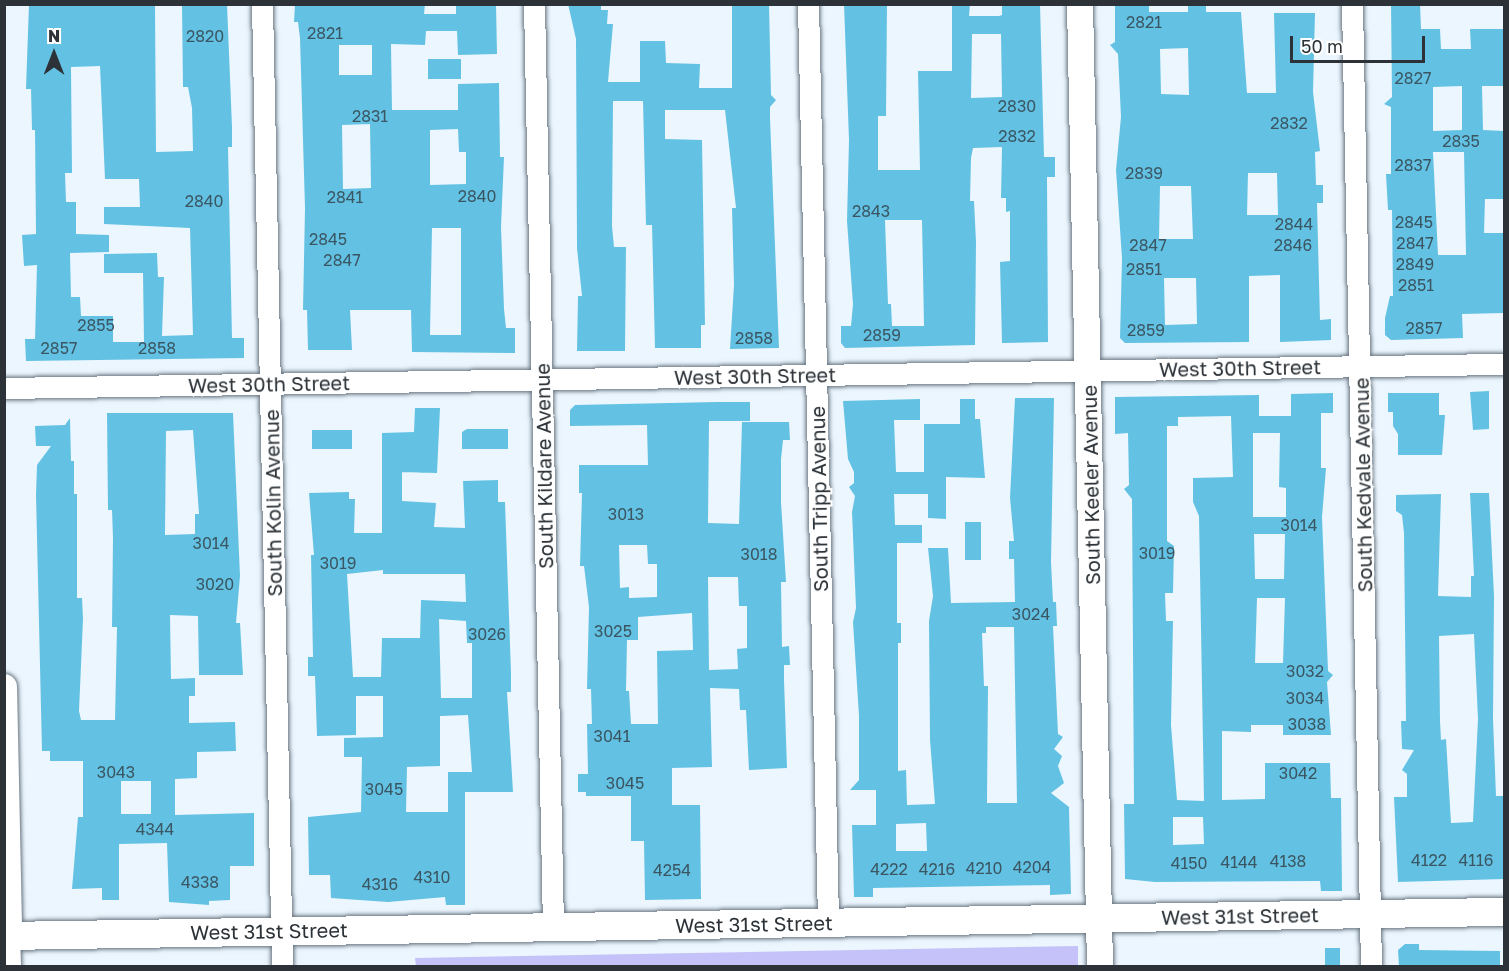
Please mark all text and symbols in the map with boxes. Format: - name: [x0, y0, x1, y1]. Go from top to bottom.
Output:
- house number: 2821: [1126, 12, 1162, 32]
- house number: 2821: [307, 23, 343, 43]
- north arrow: [24, 24, 84, 84]
- scale bar: [1293, 24, 1428, 62]
- text: N: [48, 26, 60, 46]
- house number: 2820: [186, 26, 224, 46]
- text: 50 m: [1301, 35, 1343, 57]
- house number: 2827: [1395, 68, 1431, 88]
- house number: 2830: [998, 96, 1036, 116]
- house number: 2831: [352, 106, 388, 126]
- house number: 2832: [1270, 113, 1308, 133]
- house number: 2832: [998, 126, 1036, 146]
- house number: 2835: [1442, 131, 1480, 151]
- house number: 2837: [1395, 155, 1431, 175]
- house number: 2839: [1125, 163, 1163, 183]
- house number: 2840: [458, 186, 496, 206]
- house number: 2841: [327, 187, 363, 207]
- house number: 2840: [185, 191, 223, 211]
- house number: 2843: [852, 201, 890, 221]
- house number: 2845: [1395, 212, 1433, 232]
- house number: 2844: [1275, 214, 1313, 234]
- house number: 2845: [309, 229, 347, 249]
- house number: 2847: [1396, 233, 1434, 253]
- house number: 2847: [1129, 235, 1167, 255]
- house number: 2846: [1274, 235, 1312, 255]
- house number: 2847: [323, 250, 361, 270]
- house number: 2849: [1396, 254, 1434, 274]
- house number: 2851: [1126, 259, 1162, 279]
- house number: 2851: [1398, 275, 1434, 295]
- house number: 2855: [77, 315, 115, 335]
- house number: 2857: [1406, 318, 1442, 338]
- house number: 2859: [1127, 320, 1165, 340]
- house number: 2859: [863, 325, 901, 345]
- house number: 2858: [735, 328, 773, 348]
- house number: 2857: [41, 338, 77, 358]
- house number: 2858: [138, 338, 176, 358]
- street label: West 30th Street: [1159, 355, 1321, 381]
- street label: South Kildare Avenue: [530, 363, 558, 569]
- street label: West 30th Street: [674, 363, 836, 389]
- street label: West 30th Street: [188, 371, 350, 397]
- street label: South Kedvale Avenue: [1349, 377, 1377, 593]
- street label: South Keeler Avenue: [1077, 385, 1105, 585]
- street label: South Tripp Avenue: [805, 406, 833, 592]
- street label: South Kolin Avenue: [259, 409, 287, 597]
- house number: 3013: [608, 504, 644, 524]
- house number: 3014: [1281, 515, 1317, 535]
- house number: 3014: [193, 533, 229, 553]
- house number: 3019: [1139, 543, 1175, 563]
- house number: 3018: [741, 544, 777, 564]
- house number: 3019: [320, 553, 356, 573]
- house number: 3020: [196, 574, 234, 594]
- house number: 3024: [1012, 604, 1050, 624]
- house number: 3025: [594, 621, 632, 641]
- house number: 3026: [468, 624, 506, 644]
- house number: 3032: [1286, 661, 1324, 681]
- house number: 3034: [1286, 688, 1324, 708]
- house number: 3038: [1288, 714, 1326, 734]
- house number: 3041: [594, 726, 630, 746]
- house number: 3043: [97, 762, 135, 782]
- house number: 3042: [1279, 763, 1317, 783]
- house number: 3045: [606, 773, 644, 793]
- house number: 3045: [365, 779, 403, 799]
- house number: 4344: [136, 819, 174, 839]
- house number: 4122: [1411, 850, 1447, 870]
- house number: 4116: [1459, 850, 1493, 870]
- house number: 4138: [1270, 851, 1306, 871]
- house number: 4144: [1220, 852, 1258, 872]
- house number: 4150: [1171, 853, 1207, 873]
- house number: 4204: [1013, 857, 1051, 877]
- house number: 4210: [966, 858, 1002, 878]
- house number: 4222: [870, 859, 908, 879]
- house number: 4216: [919, 859, 955, 879]
- house number: 4254: [653, 860, 691, 880]
- house number: 4310: [414, 867, 450, 887]
- house number: 4338: [181, 872, 219, 892]
- house number: 4316: [362, 874, 398, 894]
- street label: West 31st Street: [1161, 903, 1319, 929]
- street label: West 31st Street: [675, 911, 833, 937]
- street label: West 31st Street: [190, 918, 348, 944]

